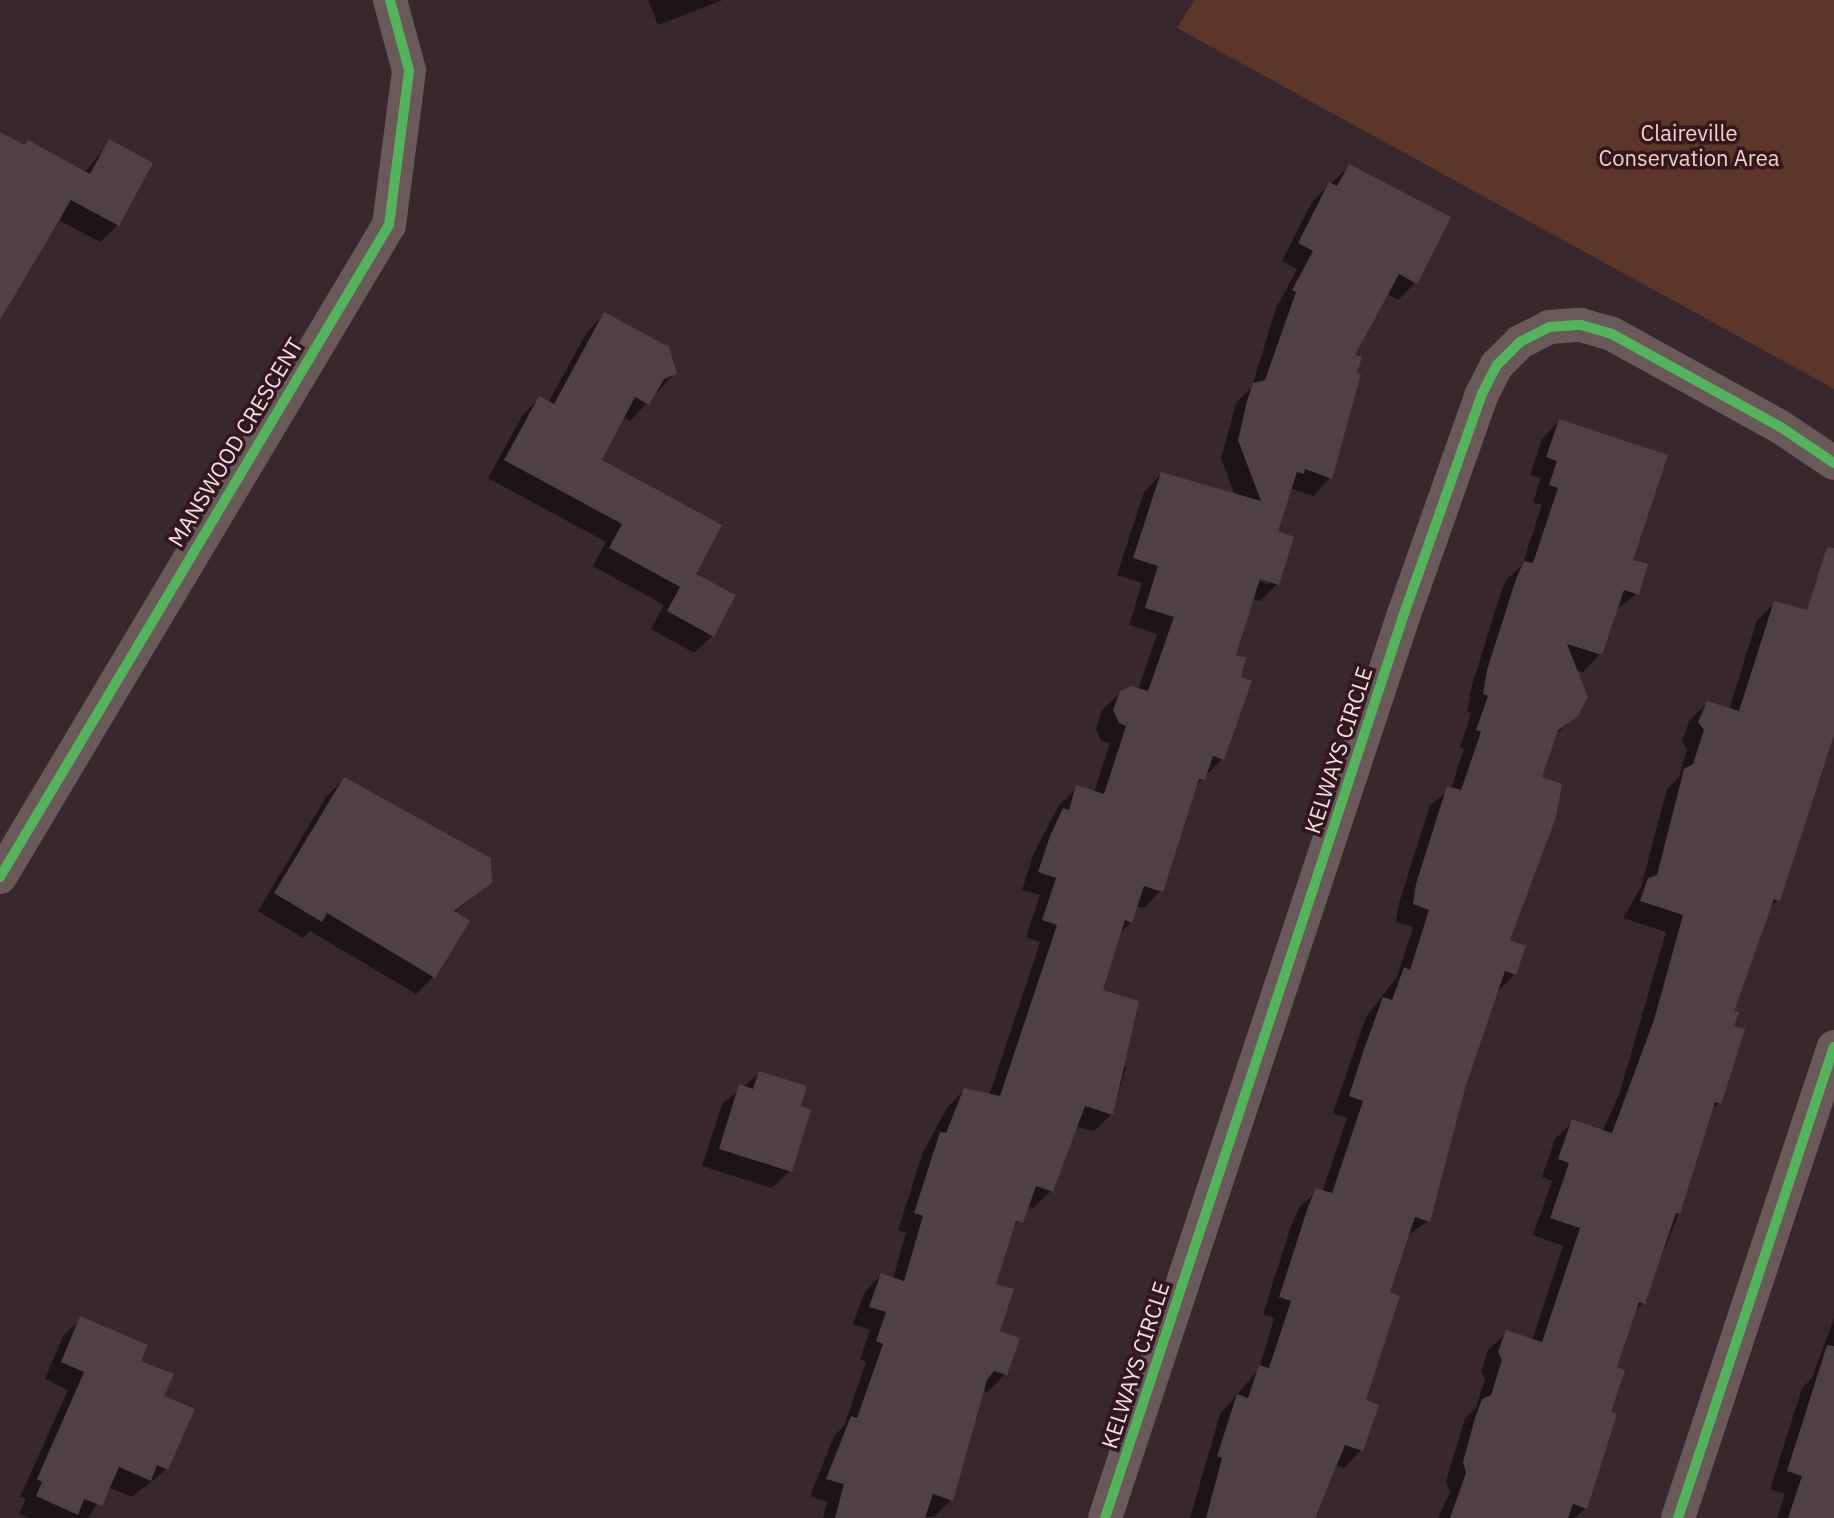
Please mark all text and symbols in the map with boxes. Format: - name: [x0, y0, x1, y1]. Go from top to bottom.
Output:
- park label: Claireville Conservation Area: [1598, 119, 1780, 170]
- street label: MANSWOOD CRESCENT: [162, 333, 308, 551]
- street label: KELWAYS CIRCLE: [1299, 663, 1377, 837]
- street label: KELWAYS CIRCLE: [1096, 1278, 1174, 1452]

